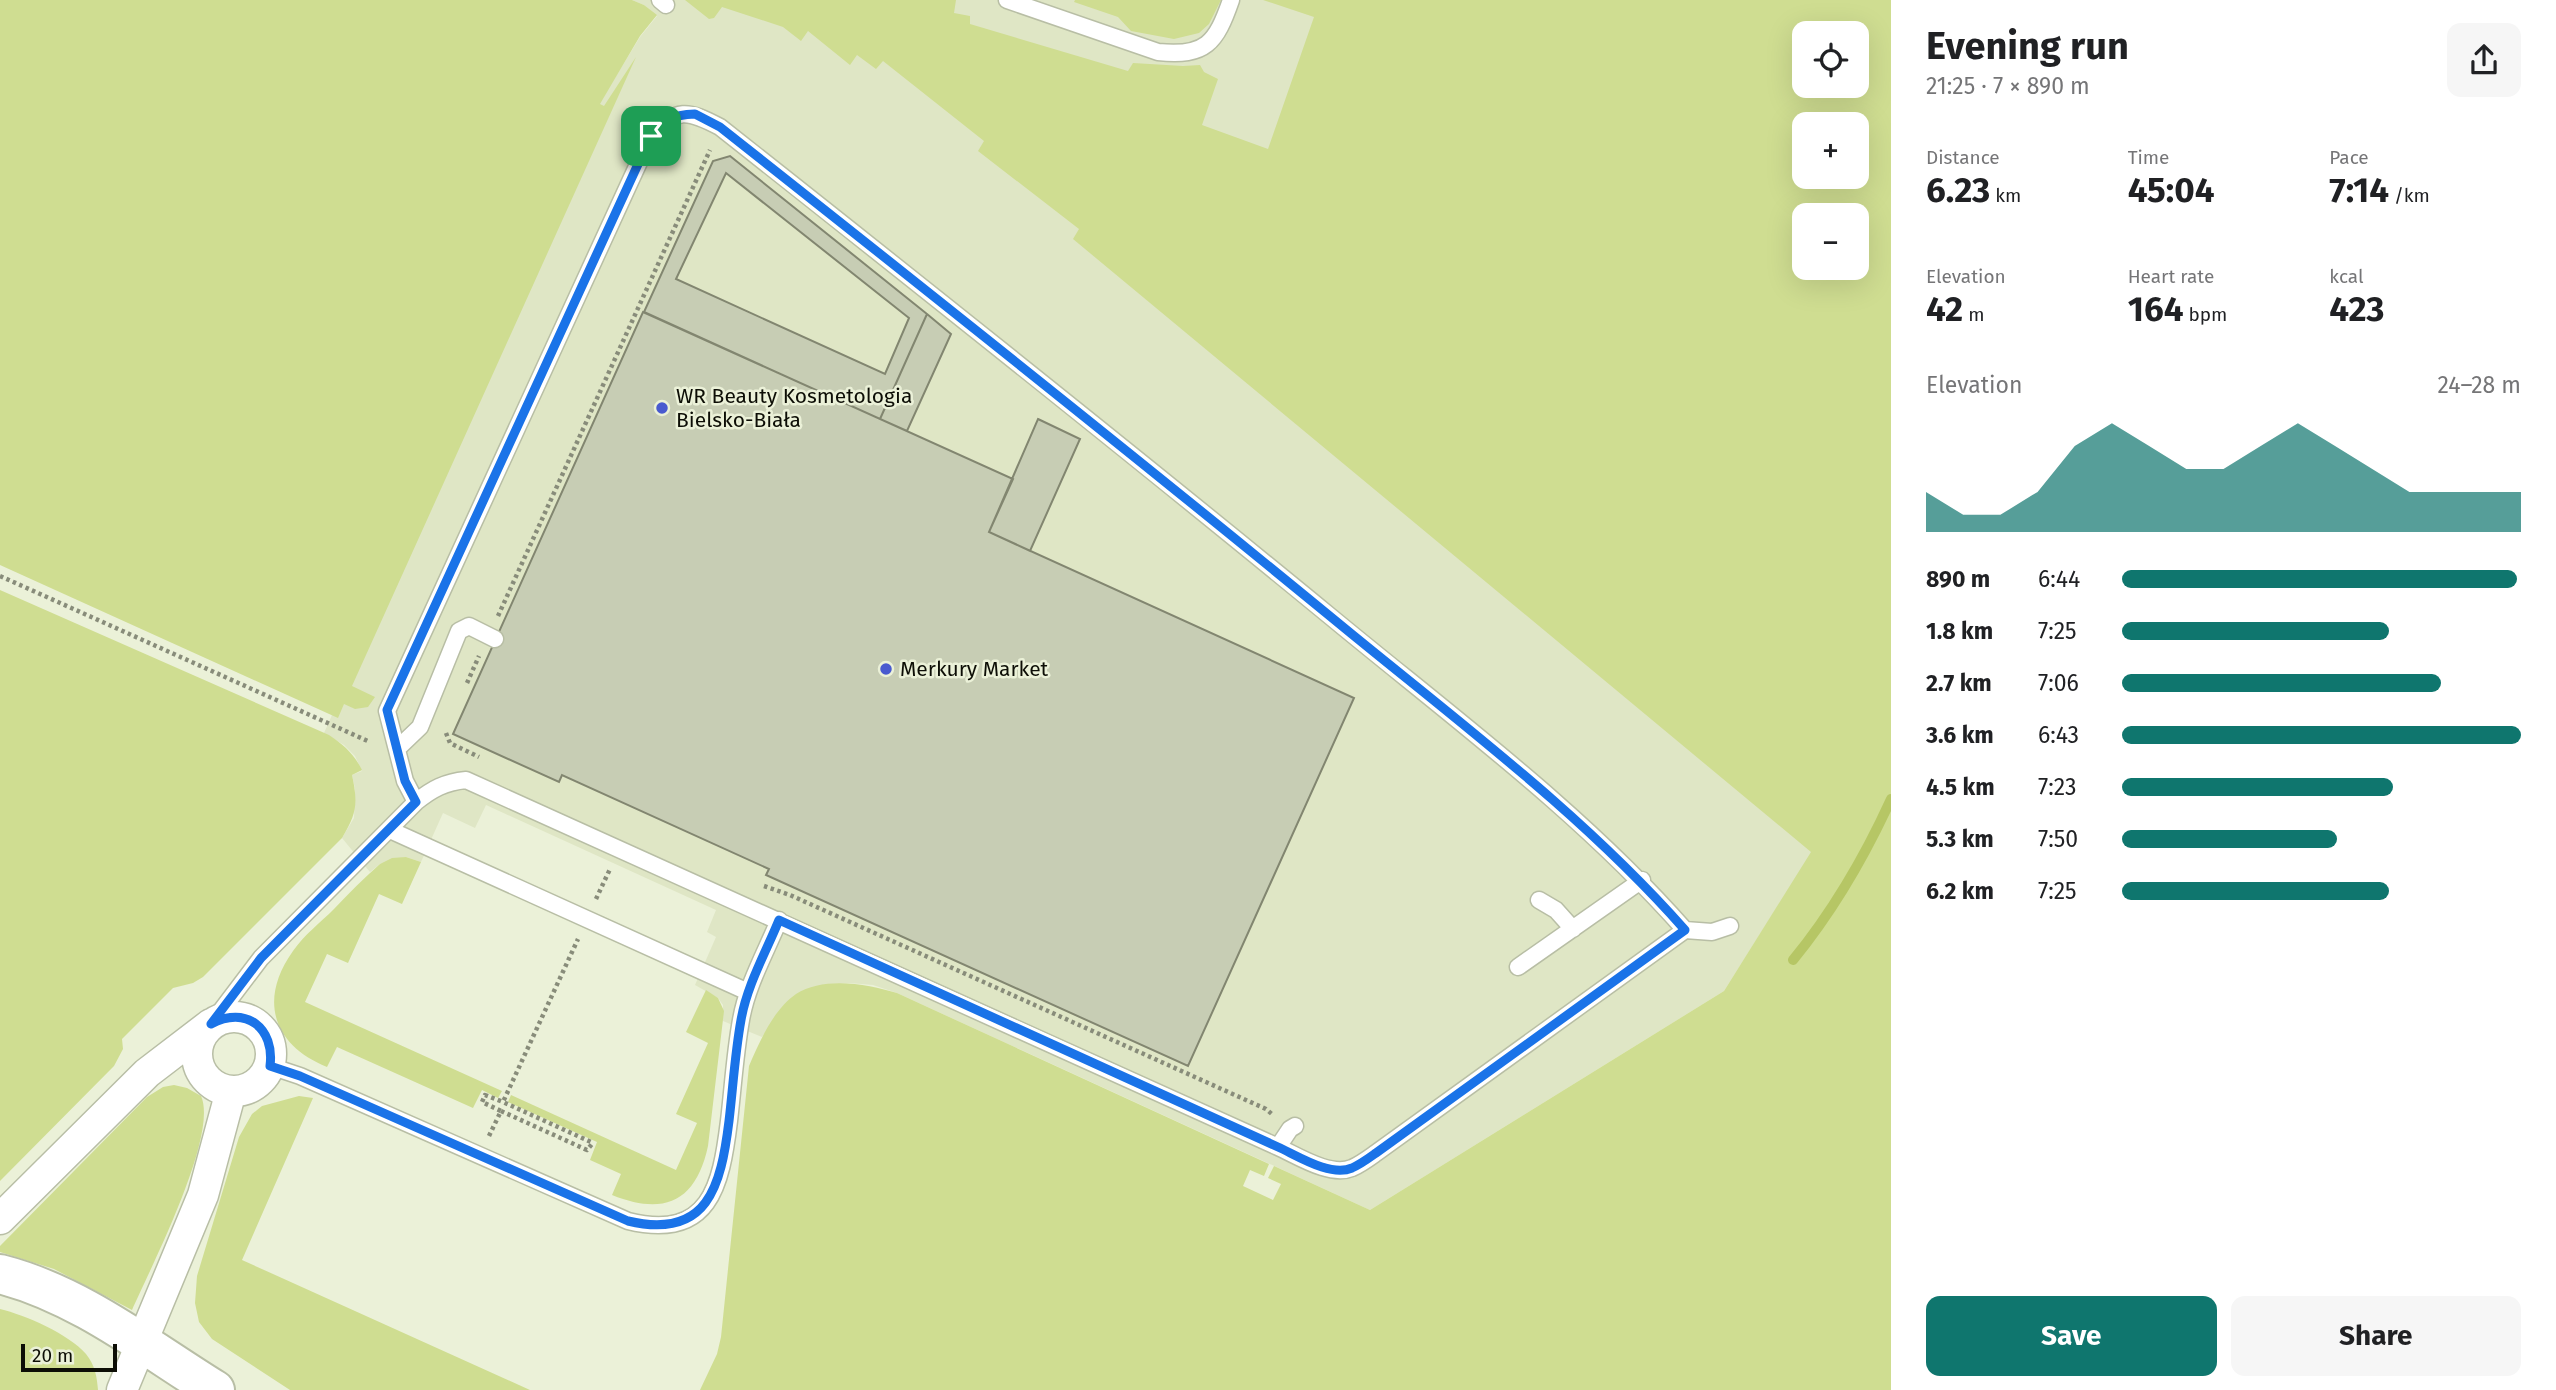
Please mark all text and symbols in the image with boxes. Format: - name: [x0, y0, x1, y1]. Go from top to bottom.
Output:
- map controls: [1792, 21, 1869, 280]
- button: locate: [1792, 21, 1869, 98]
- text: Evening run: [1926, 23, 2129, 69]
- button: share: [2447, 23, 2521, 97]
- text: 21:25 · 7 × 890 m: [1926, 72, 2090, 100]
- pin: [621, 106, 681, 166]
- button: +: [1792, 112, 1869, 189]
- icon: arrive: [632, 117, 670, 155]
- text: Distance: [1926, 146, 2000, 169]
- text: Time: [2128, 146, 2169, 169]
- text: Pace: [2329, 146, 2369, 169]
- text: 6.23: [1926, 169, 1990, 211]
- text: 45:04: [2128, 169, 2215, 211]
- text: 7:14: [2329, 169, 2389, 211]
- text: km: [1990, 184, 2021, 207]
- text: /km: [2389, 184, 2430, 207]
- button: −: [1792, 203, 1869, 280]
- text: Elevation: [1926, 265, 2006, 288]
- text: Heart rate: [2128, 265, 2214, 288]
- text: kcal: [2329, 265, 2364, 288]
- text: 42: [1926, 288, 1963, 330]
- text: 164: [2128, 288, 2183, 330]
- text: 423: [2329, 288, 2385, 330]
- text: m: [1963, 303, 1985, 326]
- text: bpm: [2183, 303, 2227, 326]
- text: Elevation: [1926, 371, 2022, 399]
- text: 24–28 m: [2438, 371, 2521, 399]
- place label: WR Beauty Kosmetologia Bielsko-Biała: [676, 383, 912, 433]
- marker: WR Beauty Kosmetologia Bielsko-Biała: [654, 400, 670, 416]
- text: 890 m: [1926, 565, 1990, 593]
- text: 6:44: [2038, 565, 2080, 593]
- text: 1.8 km: [1926, 617, 1993, 645]
- text: 7:25: [2038, 617, 2077, 645]
- place label: Merkury Market: [900, 656, 1049, 682]
- marker: Merkury Market: [878, 661, 894, 677]
- text: 2.7 km: [1926, 669, 1992, 697]
- text: 7:06: [2038, 669, 2079, 697]
- text: 3.6 km: [1926, 721, 1994, 749]
- text: 6:43: [2038, 721, 2079, 749]
- text: 4.5 km: [1926, 773, 1995, 801]
- text: 7:23: [2038, 773, 2076, 801]
- text: 5.3 km: [1926, 825, 1994, 853]
- text: 7:50: [2038, 825, 2078, 853]
- text: 6.2 km: [1926, 877, 1994, 905]
- text: 7:25: [2038, 877, 2077, 905]
- button: Save: [1926, 1296, 2217, 1376]
- button: Share: [2231, 1296, 2521, 1376]
- scale bar: [21, 1341, 117, 1373]
- text: 20 m: [32, 1344, 73, 1367]

